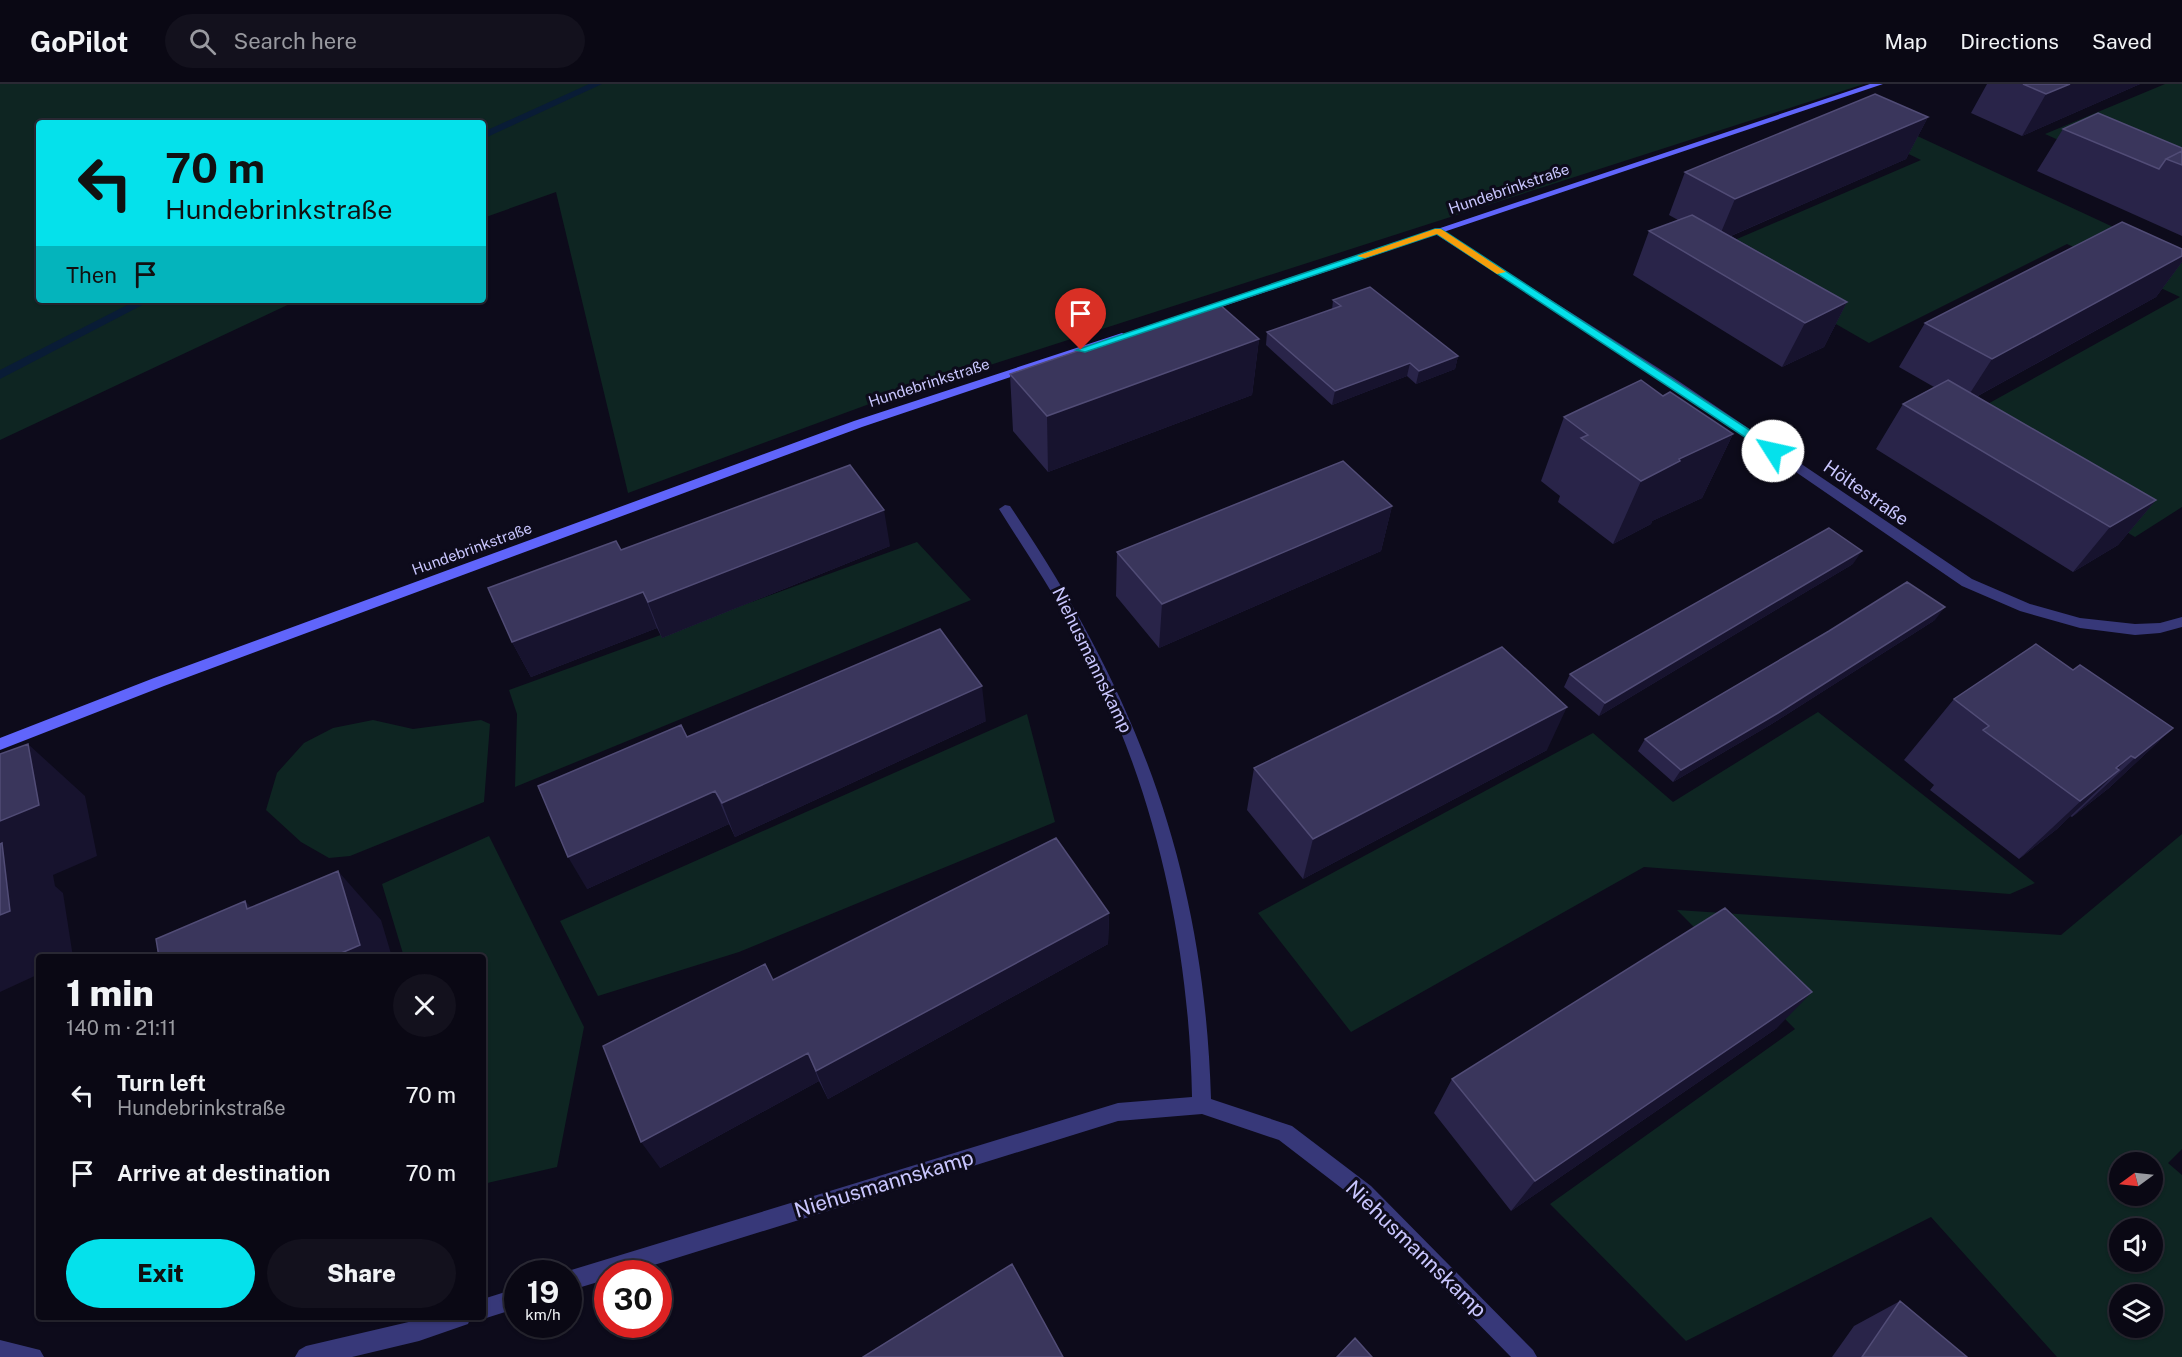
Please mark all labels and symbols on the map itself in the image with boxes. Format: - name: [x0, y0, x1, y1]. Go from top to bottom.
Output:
- street label: Hundebrinkstraße: [1446, 160, 1571, 217]
- pin: [1055, 288, 1106, 350]
- street label: Hundebrinkstraße: [866, 355, 992, 410]
- position arrow: [1741, 419, 1805, 483]
- street label: Höltestraße: [1820, 456, 1913, 530]
- street label: Hundebrinkstraße: [410, 519, 534, 578]
- street label: Niehusmannskamp: [1048, 583, 1137, 736]
- street label: Niehusmannskamp: [791, 1144, 977, 1223]
- north arrow: [2109, 1152, 2163, 1206]
- street label: Niehusmannskamp: [1341, 1175, 1492, 1322]
- speed limit sign: 30: [594, 1260, 672, 1338]

